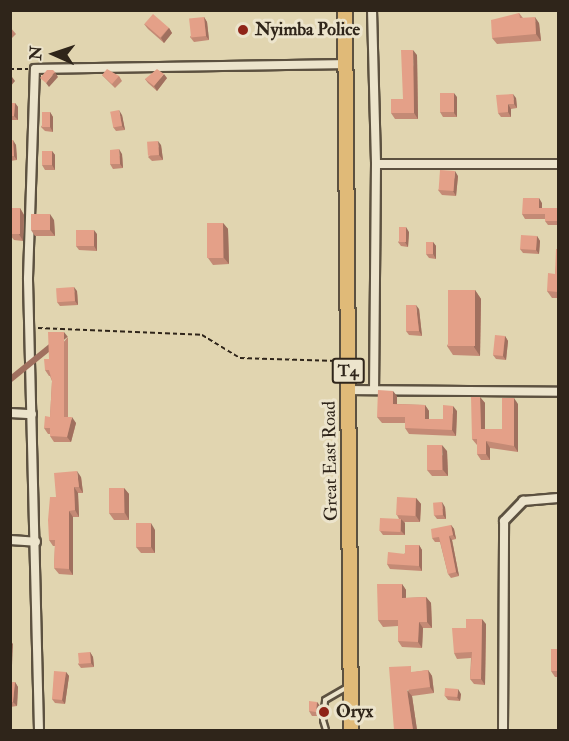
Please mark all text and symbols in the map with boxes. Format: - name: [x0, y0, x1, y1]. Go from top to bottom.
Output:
- place label: Nyimba Police: [255, 19, 360, 41]
- marker: Nyimba Police: [236, 23, 250, 37]
- north arrow: [24, 24, 84, 84]
- text: N: [26, 45, 46, 61]
- road number: T4: [332, 358, 364, 384]
- street label: Great East Road: [319, 401, 343, 521]
- place label: Oryx: [336, 701, 373, 723]
- marker: Oryx: [317, 705, 331, 719]

